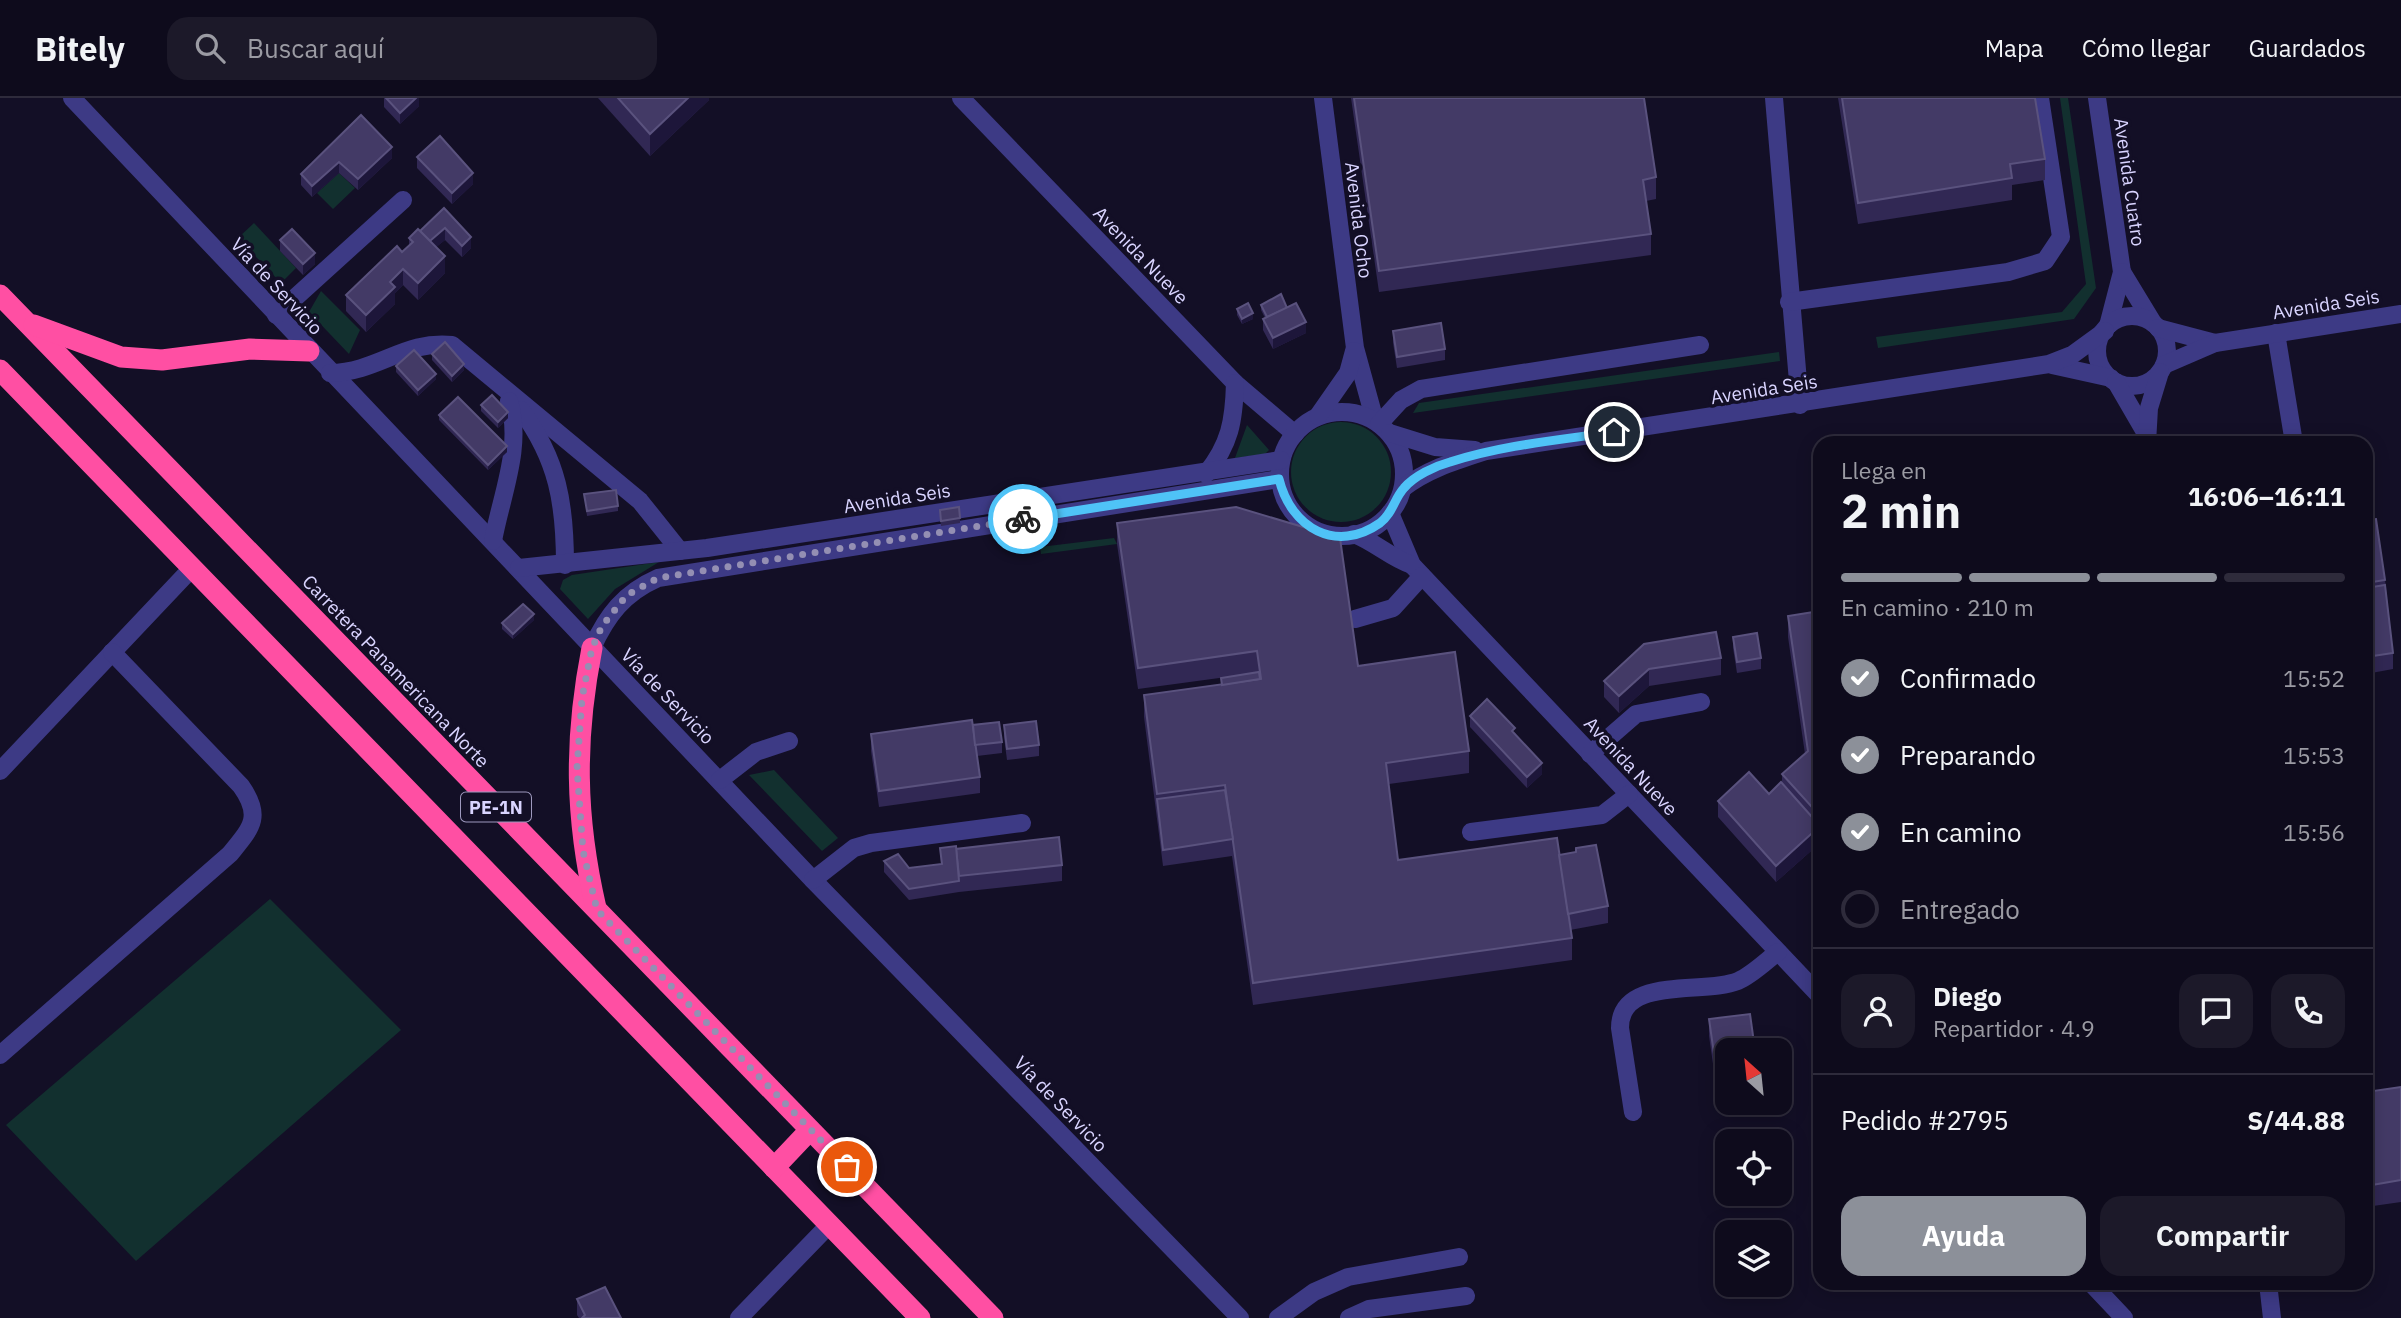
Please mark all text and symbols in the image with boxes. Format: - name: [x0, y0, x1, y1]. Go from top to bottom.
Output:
- search box: [167, 17, 657, 80]
- text: Bitely: [35, 27, 125, 70]
- icon: search: [191, 29, 229, 67]
- text: Buscar aquí: [247, 31, 384, 65]
- text: Mapa: [1985, 32, 2044, 64]
- text: Cómo llegar: [2082, 32, 2210, 64]
- text: Guardados: [2248, 32, 2366, 64]
- street label: Avenida Cuatro: [2109, 116, 2151, 248]
- street label: Avenida Ocho: [1340, 160, 1378, 280]
- street label: Avenida Nueve: [1088, 201, 1194, 309]
- street label: Vía de Servicio: [226, 232, 328, 340]
- street label: Avenida Seis: [2271, 284, 2381, 324]
- street label: Avenida Seis: [1709, 369, 1819, 409]
- pin: [1584, 402, 1644, 462]
- icon: home: [1595, 413, 1633, 451]
- text: Llega en: [1841, 455, 1927, 485]
- street label: Avenida Seis: [842, 478, 952, 518]
- text: 16:06–16:11: [2188, 479, 2345, 513]
- text: 2 min: [1841, 481, 1961, 541]
- courier: [988, 484, 1058, 554]
- icon: bike: [1004, 500, 1042, 538]
- street label: Carretera Panamericana Norte: [297, 569, 495, 773]
- text: En camino · 210 m: [1841, 592, 2034, 622]
- street label: Vía de Servicio: [616, 643, 720, 749]
- icon: check: [1841, 659, 1879, 697]
- text: Confirmado: [1900, 661, 2036, 695]
- text: 15:52: [2283, 663, 2345, 693]
- street label: Avenida Nueve: [1579, 711, 1683, 821]
- icon: check: [1841, 736, 1879, 774]
- text: Preparando: [1900, 738, 2036, 772]
- text: 15:53: [2283, 740, 2345, 770]
- road number: PE-1N: [461, 792, 531, 822]
- icon: check: [1841, 813, 1879, 851]
- text: En camino: [1900, 815, 2022, 849]
- text: 15:56: [2283, 817, 2345, 847]
- text: Entregado: [1900, 892, 2020, 926]
- button: person: [1841, 974, 1915, 1048]
- button: chat: [2179, 974, 2253, 1048]
- button: phone: [2271, 974, 2345, 1048]
- text: Diego: [1933, 979, 2002, 1013]
- text: Repartidor · 4.9: [1933, 1013, 2095, 1043]
- north arrow: [1715, 1038, 1792, 1115]
- map controls: [1715, 1038, 1792, 1297]
- street label: Vía de Servicio: [1009, 1051, 1113, 1157]
- text: Pedido #2795: [1841, 1103, 2009, 1137]
- text: S/44.88: [2247, 1103, 2345, 1137]
- button: locate: [1715, 1129, 1792, 1206]
- pin: [817, 1137, 877, 1197]
- icon: bag: [828, 1148, 866, 1186]
- button: Ayuda: [1841, 1196, 2086, 1276]
- button: Compartir: [2100, 1196, 2345, 1276]
- button: layers: [1715, 1220, 1792, 1297]

